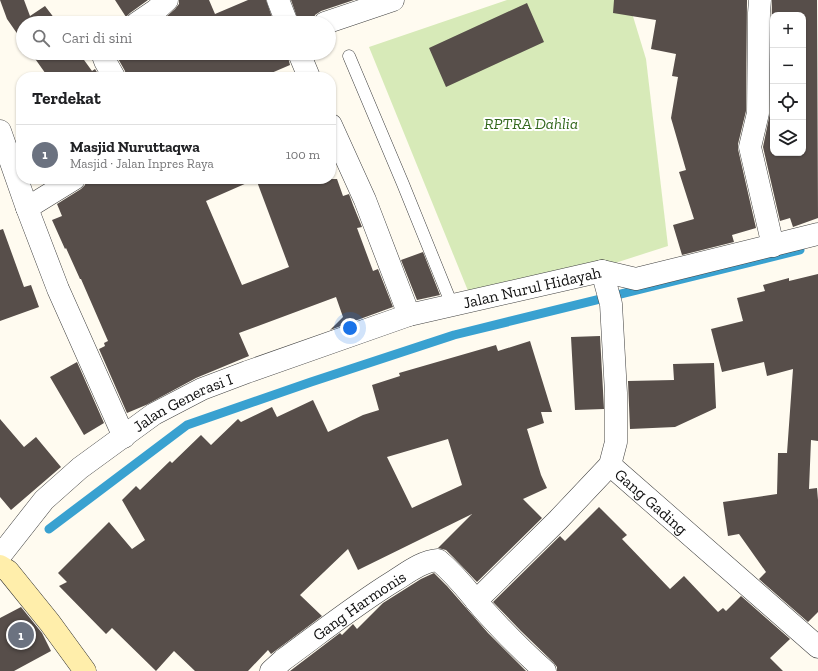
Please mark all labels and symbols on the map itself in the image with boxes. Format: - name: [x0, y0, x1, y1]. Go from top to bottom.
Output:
- park label: RPTRA Dahlia: [484, 114, 578, 133]
- street label: Jalan Nurul Hidayah: [461, 262, 603, 312]
- your location: [340, 318, 360, 338]
- street label: Jalan Generasi I: [129, 369, 235, 436]
- street label: Gang Gading: [611, 464, 692, 538]
- street label: Gang Harmonis: [309, 567, 409, 644]
- pin: 1: [8, 620, 34, 650]

